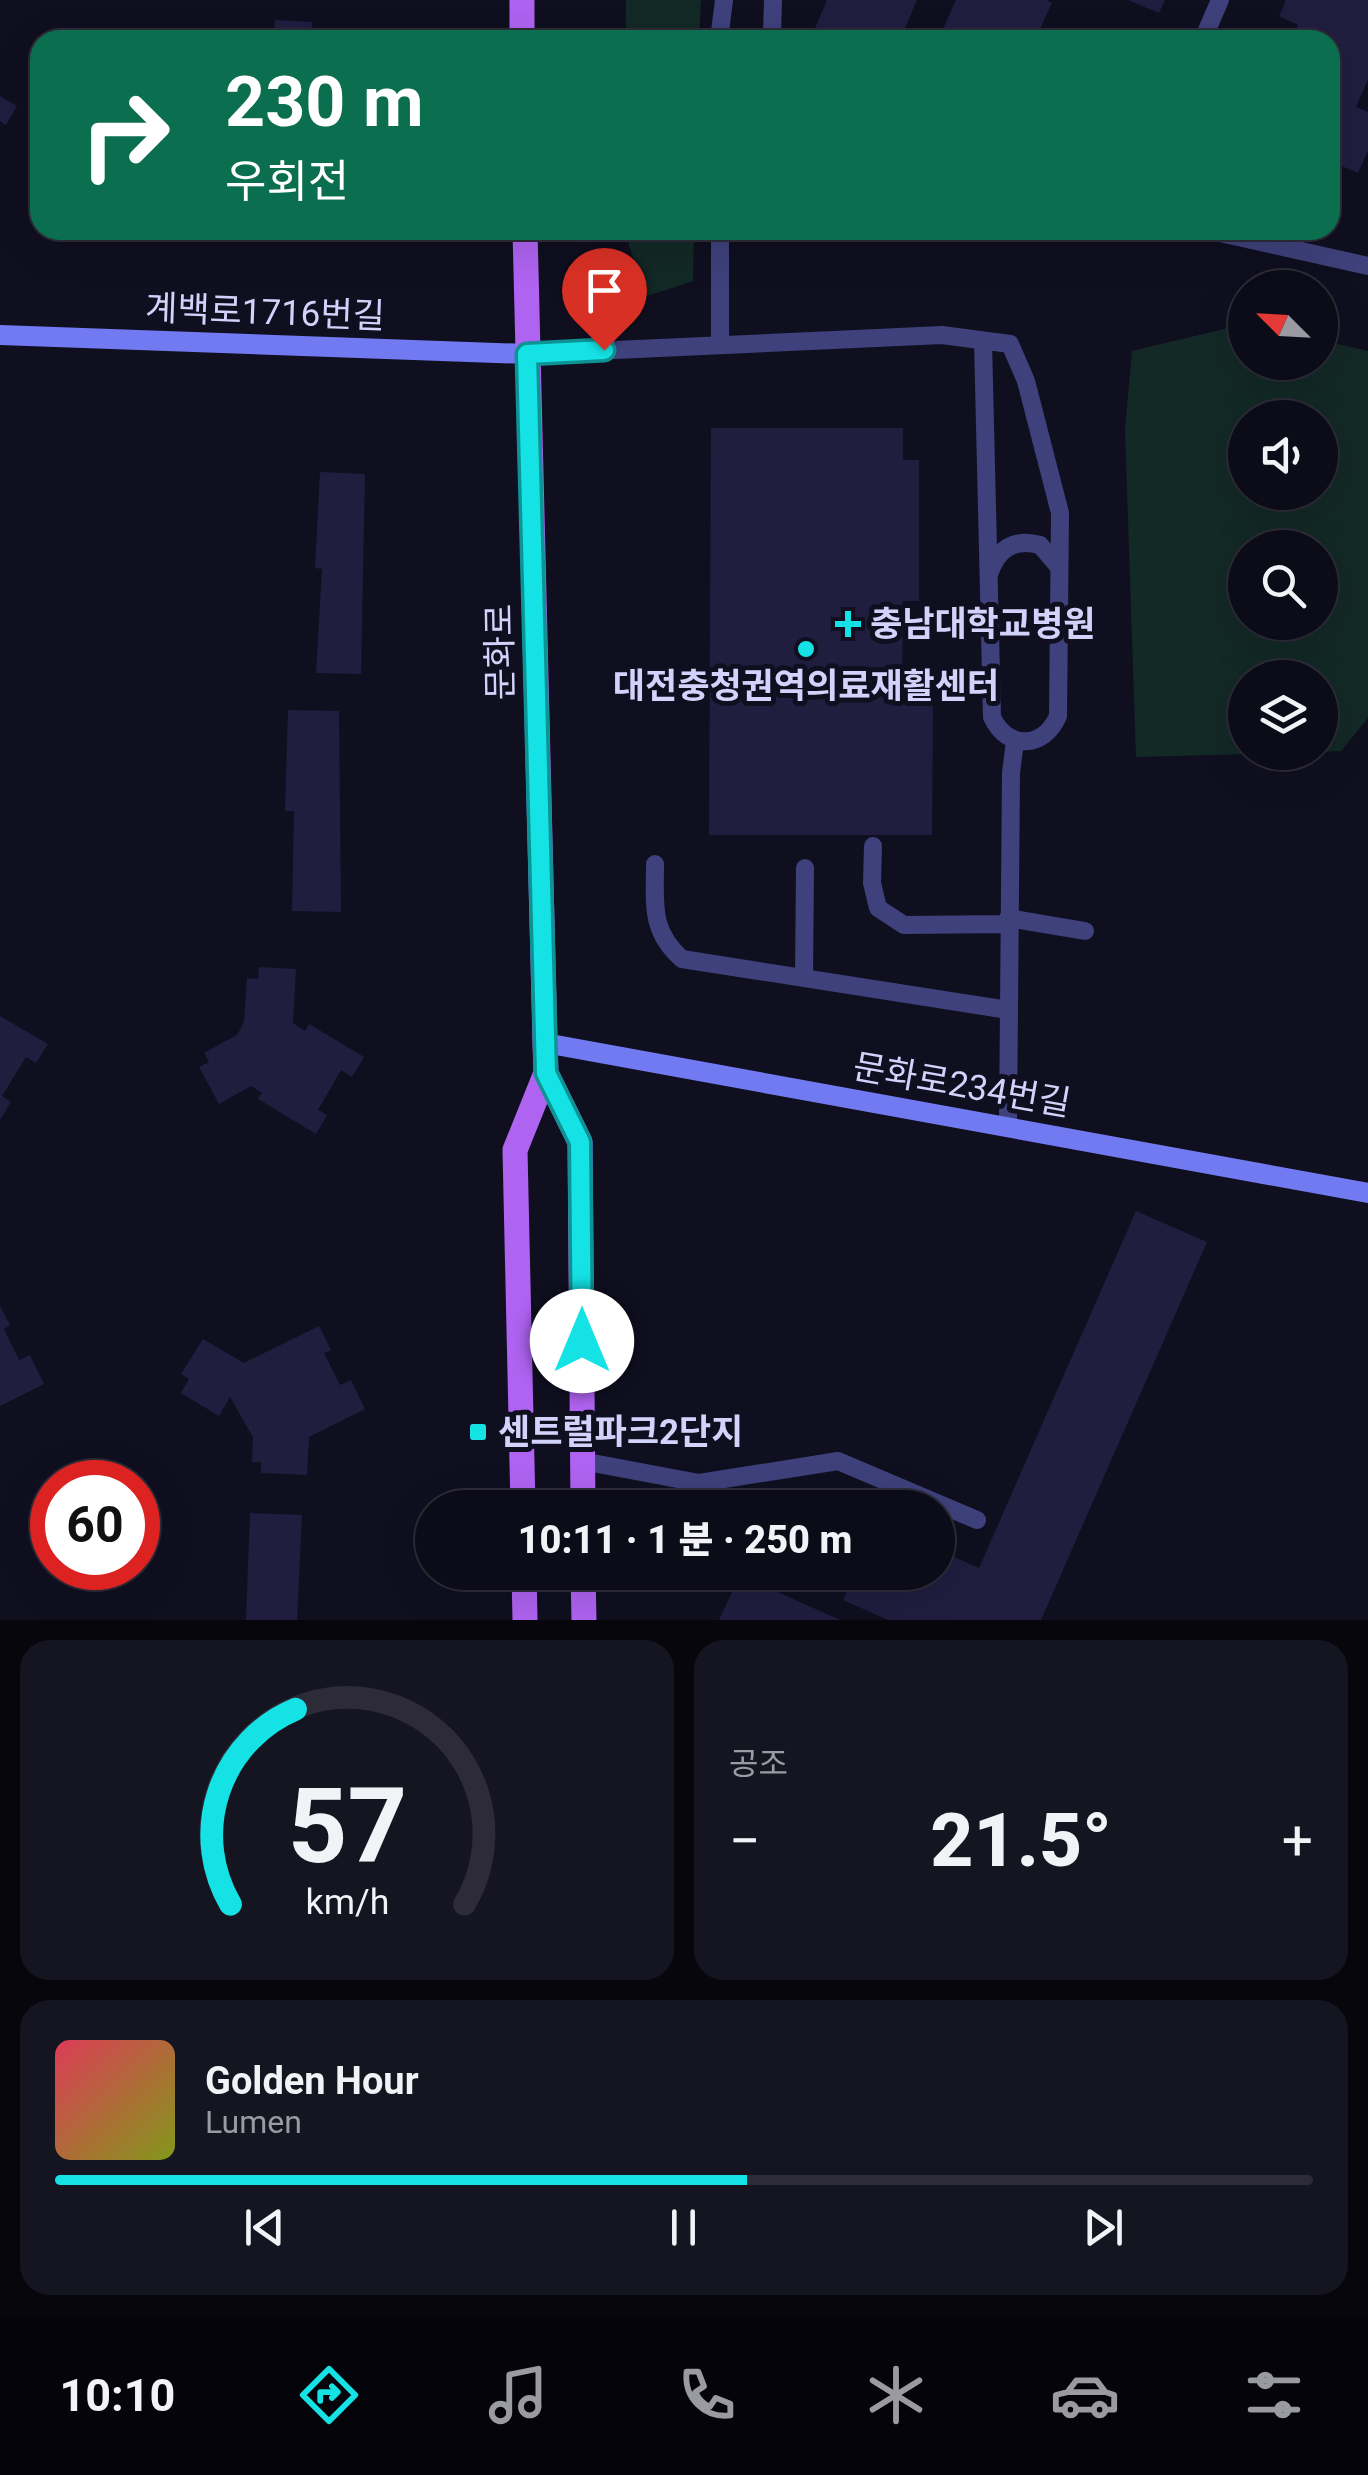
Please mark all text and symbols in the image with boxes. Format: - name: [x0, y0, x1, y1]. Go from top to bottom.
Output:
- text: 230 m: [225, 61, 424, 143]
- icon: right: [60, 70, 190, 200]
- text: 우회전: [225, 155, 349, 208]
- pin: [562, 248, 647, 351]
- icon: arrive: [577, 263, 632, 318]
- north arrow: [1228, 270, 1338, 380]
- map controls: [1228, 270, 1338, 770]
- street label: 계백로1716번길: [144, 288, 385, 337]
- button: sound: [1228, 400, 1338, 510]
- button: search: [1228, 530, 1338, 640]
- street label: 문화로: [479, 603, 522, 701]
- place label: 충남대학교병원: [870, 604, 1095, 645]
- marker: 충남대학교병원: [835, 611, 861, 637]
- marker: 대전충청권역의료재활센터: [795, 638, 817, 660]
- button: layers: [1228, 660, 1338, 770]
- place label: 대전충청권역의료재활센터: [613, 666, 999, 707]
- street label: 문화로234번길: [850, 1046, 1074, 1125]
- position arrow: [530, 1289, 634, 1393]
- place label: 센트럴파크2단지: [498, 1412, 743, 1453]
- marker: 센트럴파크2단지: [467, 1421, 489, 1443]
- speed limit sign: 60: [30, 1460, 160, 1590]
- text: 10:11 · 1 분 · 250 m: [518, 1518, 852, 1562]
- text: 공조: [729, 1745, 788, 1783]
- text: 57: [287, 1766, 407, 1887]
- text: 21.5°: [930, 1796, 1112, 1884]
- text: −: [729, 1809, 760, 1873]
- text: +: [1282, 1809, 1313, 1873]
- text: km/h: [305, 1881, 389, 1923]
- text: Golden Hour: [205, 2059, 419, 2103]
- text: Lumen: [205, 2103, 302, 2141]
- icon: previous: [237, 2200, 292, 2255]
- icon: pause: [656, 2200, 711, 2255]
- icon: next: [1076, 2200, 1131, 2255]
- icon: directions: [294, 2360, 364, 2430]
- icon: music: [483, 2360, 553, 2430]
- icon: phone: [672, 2360, 742, 2430]
- icon: climate: [861, 2360, 931, 2430]
- icon: car: [1050, 2360, 1120, 2430]
- icon: filters: [1239, 2360, 1309, 2430]
- text: 10:10: [59, 2369, 175, 2422]

